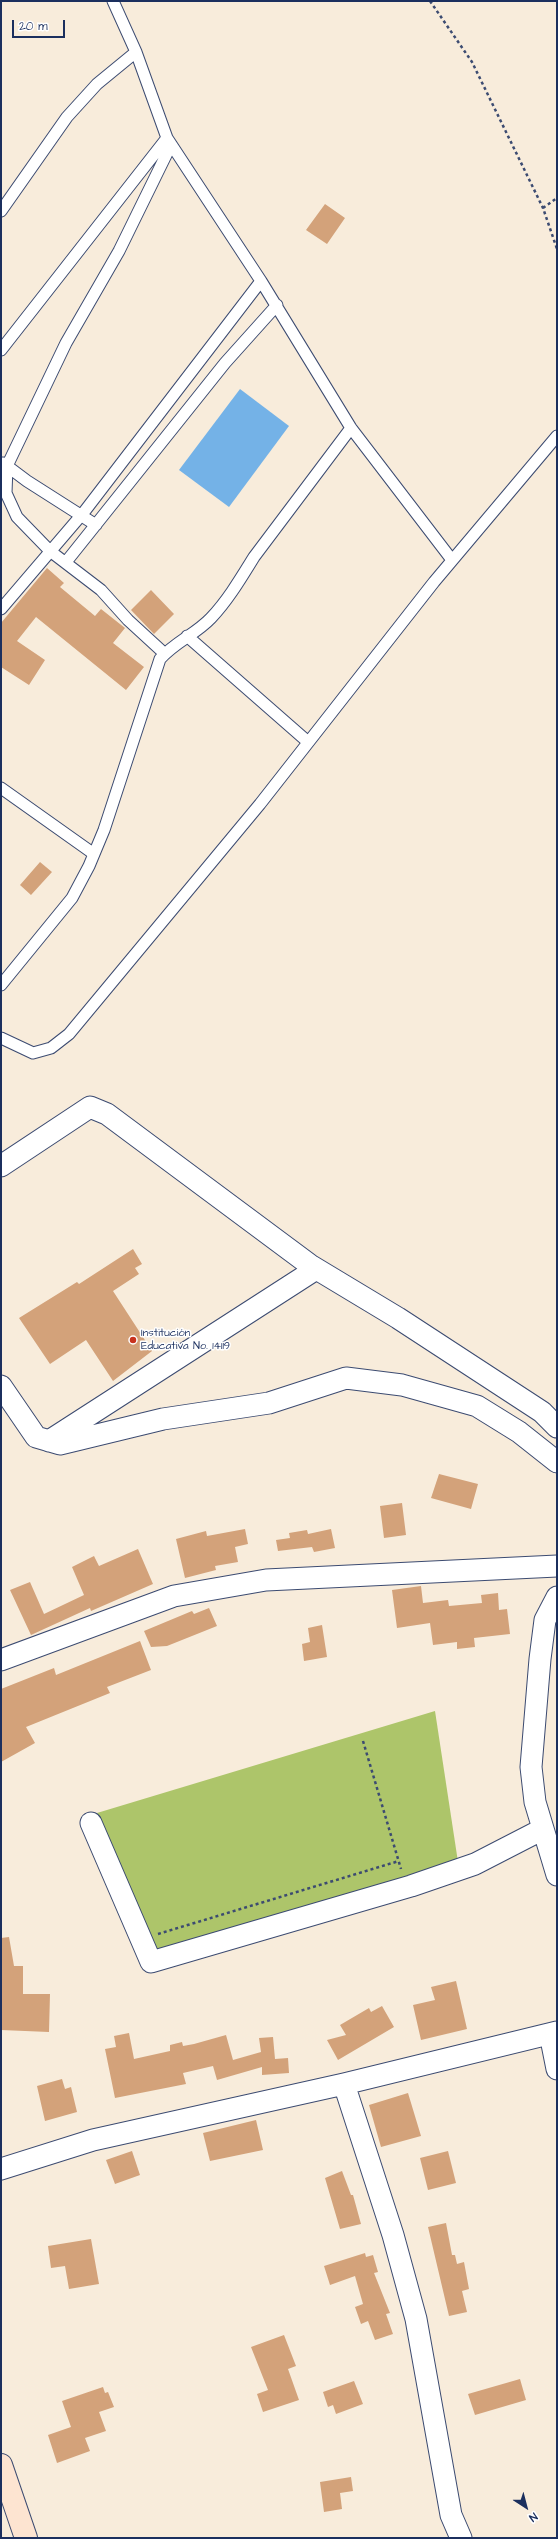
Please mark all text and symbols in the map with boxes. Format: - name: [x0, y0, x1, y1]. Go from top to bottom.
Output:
- scale bar: [14, 12, 67, 38]
- text: 20 m: [19, 18, 48, 35]
- place label: Institución Educativa No. 14119: [141, 1327, 230, 1353]
- marker: Institución Educativa No. 14119: [128, 1335, 138, 1345]
- north arrow: [506, 2487, 546, 2527]
- text: N: [526, 2509, 541, 2525]

